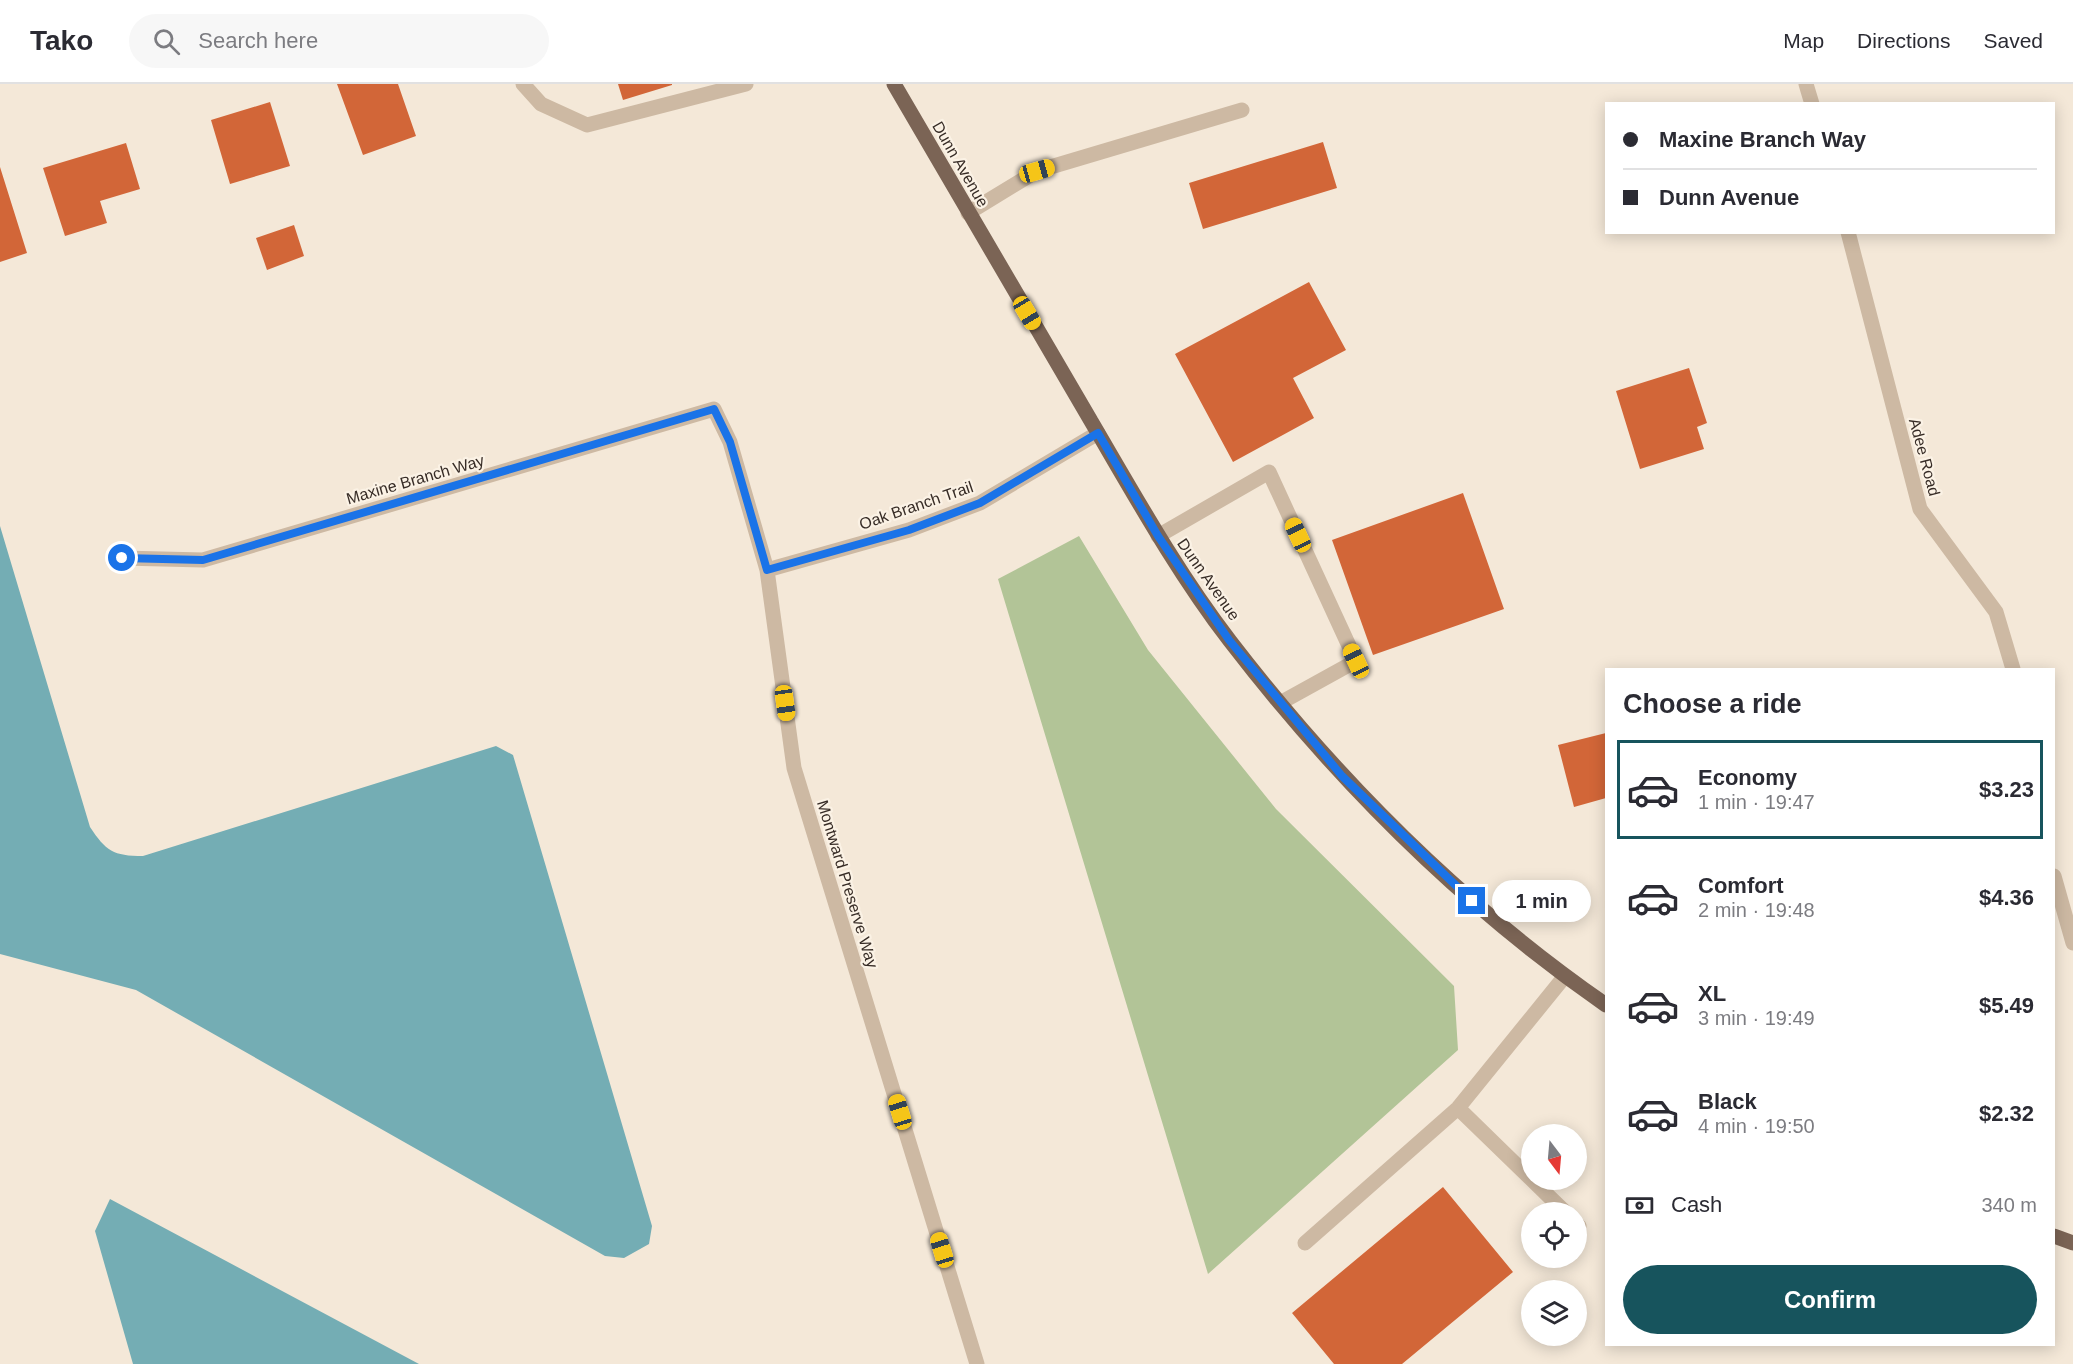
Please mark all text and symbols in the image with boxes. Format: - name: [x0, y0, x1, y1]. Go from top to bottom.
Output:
- search box: [129, 14, 549, 68]
- text: Tako: [30, 25, 93, 56]
- icon: search: [150, 25, 183, 58]
- text: Search here: [198, 28, 318, 53]
- text: Map: [1783, 29, 1824, 52]
- text: Directions: [1857, 29, 1950, 52]
- text: Saved: [1983, 29, 2043, 52]
- street label: Dunn Avenue: [929, 119, 992, 210]
- text: Maxine Branch Way: [1659, 127, 1866, 152]
- car: [1017, 157, 1057, 185]
- text: Dunn Avenue: [1659, 185, 1799, 210]
- car: [1010, 293, 1044, 333]
- street label: Adee Road: [1906, 416, 1943, 498]
- street label: Maxine Branch Way: [344, 452, 486, 507]
- street label: Oak Branch Trail: [857, 478, 975, 533]
- car: [1282, 515, 1314, 555]
- street label: Dunn Avenue: [1174, 535, 1243, 623]
- route start: [108, 544, 135, 571]
- car: [1340, 641, 1372, 681]
- car: [774, 684, 796, 722]
- text: Choose a ride: [1623, 689, 1802, 719]
- icon: car: [1626, 763, 1680, 817]
- text: Economy: [1698, 765, 1797, 790]
- text: $3.23: [1979, 777, 2034, 802]
- text: 1 min · 19:47: [1698, 791, 1815, 813]
- street label: Montward Preserve Way: [814, 798, 881, 970]
- icon: car: [1626, 871, 1680, 925]
- text: Comfort: [1698, 873, 1784, 898]
- callout: 1 min: [1493, 880, 1592, 922]
- text: $4.36: [1979, 885, 2034, 910]
- route end: [1458, 887, 1485, 914]
- text: 1 min: [1515, 890, 1568, 912]
- text: 2 min · 19:48: [1698, 899, 1815, 921]
- icon: car: [1626, 979, 1680, 1033]
- text: XL: [1698, 981, 1726, 1006]
- text: $5.49: [1979, 993, 2034, 1018]
- text: 3 min · 19:49: [1698, 1007, 1815, 1029]
- icon: car: [1626, 1087, 1680, 1141]
- text: Black: [1698, 1089, 1757, 1114]
- car: [886, 1092, 914, 1132]
- text: $2.32: [1979, 1101, 2034, 1126]
- text: 4 min · 19:50: [1698, 1115, 1815, 1137]
- north arrow: [1521, 1124, 1587, 1190]
- map controls: [1521, 1124, 1587, 1346]
- icon: cash: [1623, 1189, 1656, 1222]
- text: Cash: [1671, 1192, 1722, 1217]
- text: 340 m: [1981, 1194, 2037, 1216]
- button: locate: [1521, 1202, 1587, 1268]
- car: [928, 1230, 956, 1270]
- button: Confirm: [1623, 1265, 2037, 1334]
- button: layers: [1521, 1280, 1587, 1346]

